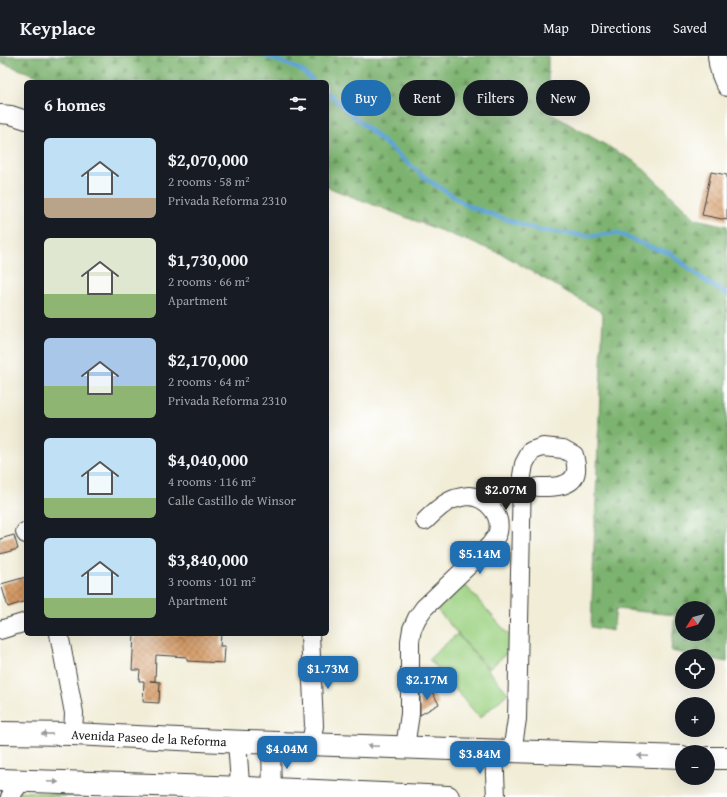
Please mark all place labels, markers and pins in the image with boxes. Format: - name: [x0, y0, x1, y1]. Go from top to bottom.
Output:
- pin: $2.07M: [473, 477, 539, 511]
- pin: $5.14M: [447, 541, 513, 575]
- pin: $1.73M: [295, 656, 361, 690]
- pin: $2.17M: [394, 667, 460, 701]
- pin: $4.04M: [254, 736, 320, 770]
- pin: $3.84M: [447, 741, 513, 775]

